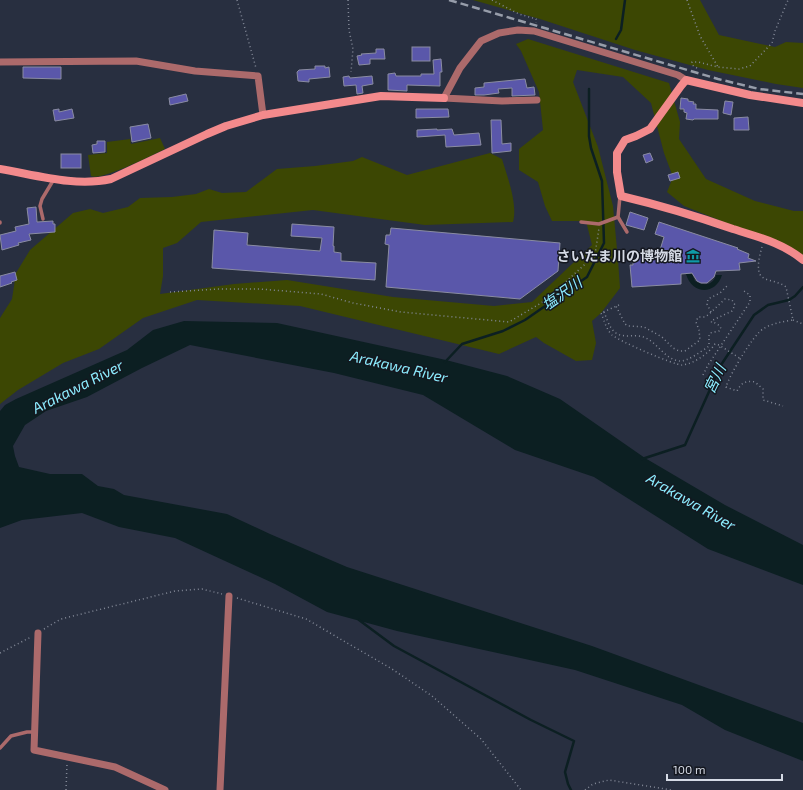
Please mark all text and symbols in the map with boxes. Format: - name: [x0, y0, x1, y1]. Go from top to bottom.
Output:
- place label: さいたま川の博物館: [556, 247, 682, 264]
- museum icon: さいたま川の博物館: [685, 248, 701, 264]
- water label: 塩沢川: [538, 272, 587, 313]
- water label: Arakawa River: [348, 346, 451, 386]
- water label: Arakawa River: [28, 355, 127, 417]
- water label: 宮川: [699, 359, 730, 396]
- water label: Arakawa River: [643, 468, 740, 534]
- scale bar: [667, 756, 782, 782]
- text: 100 m: [673, 762, 705, 776]

